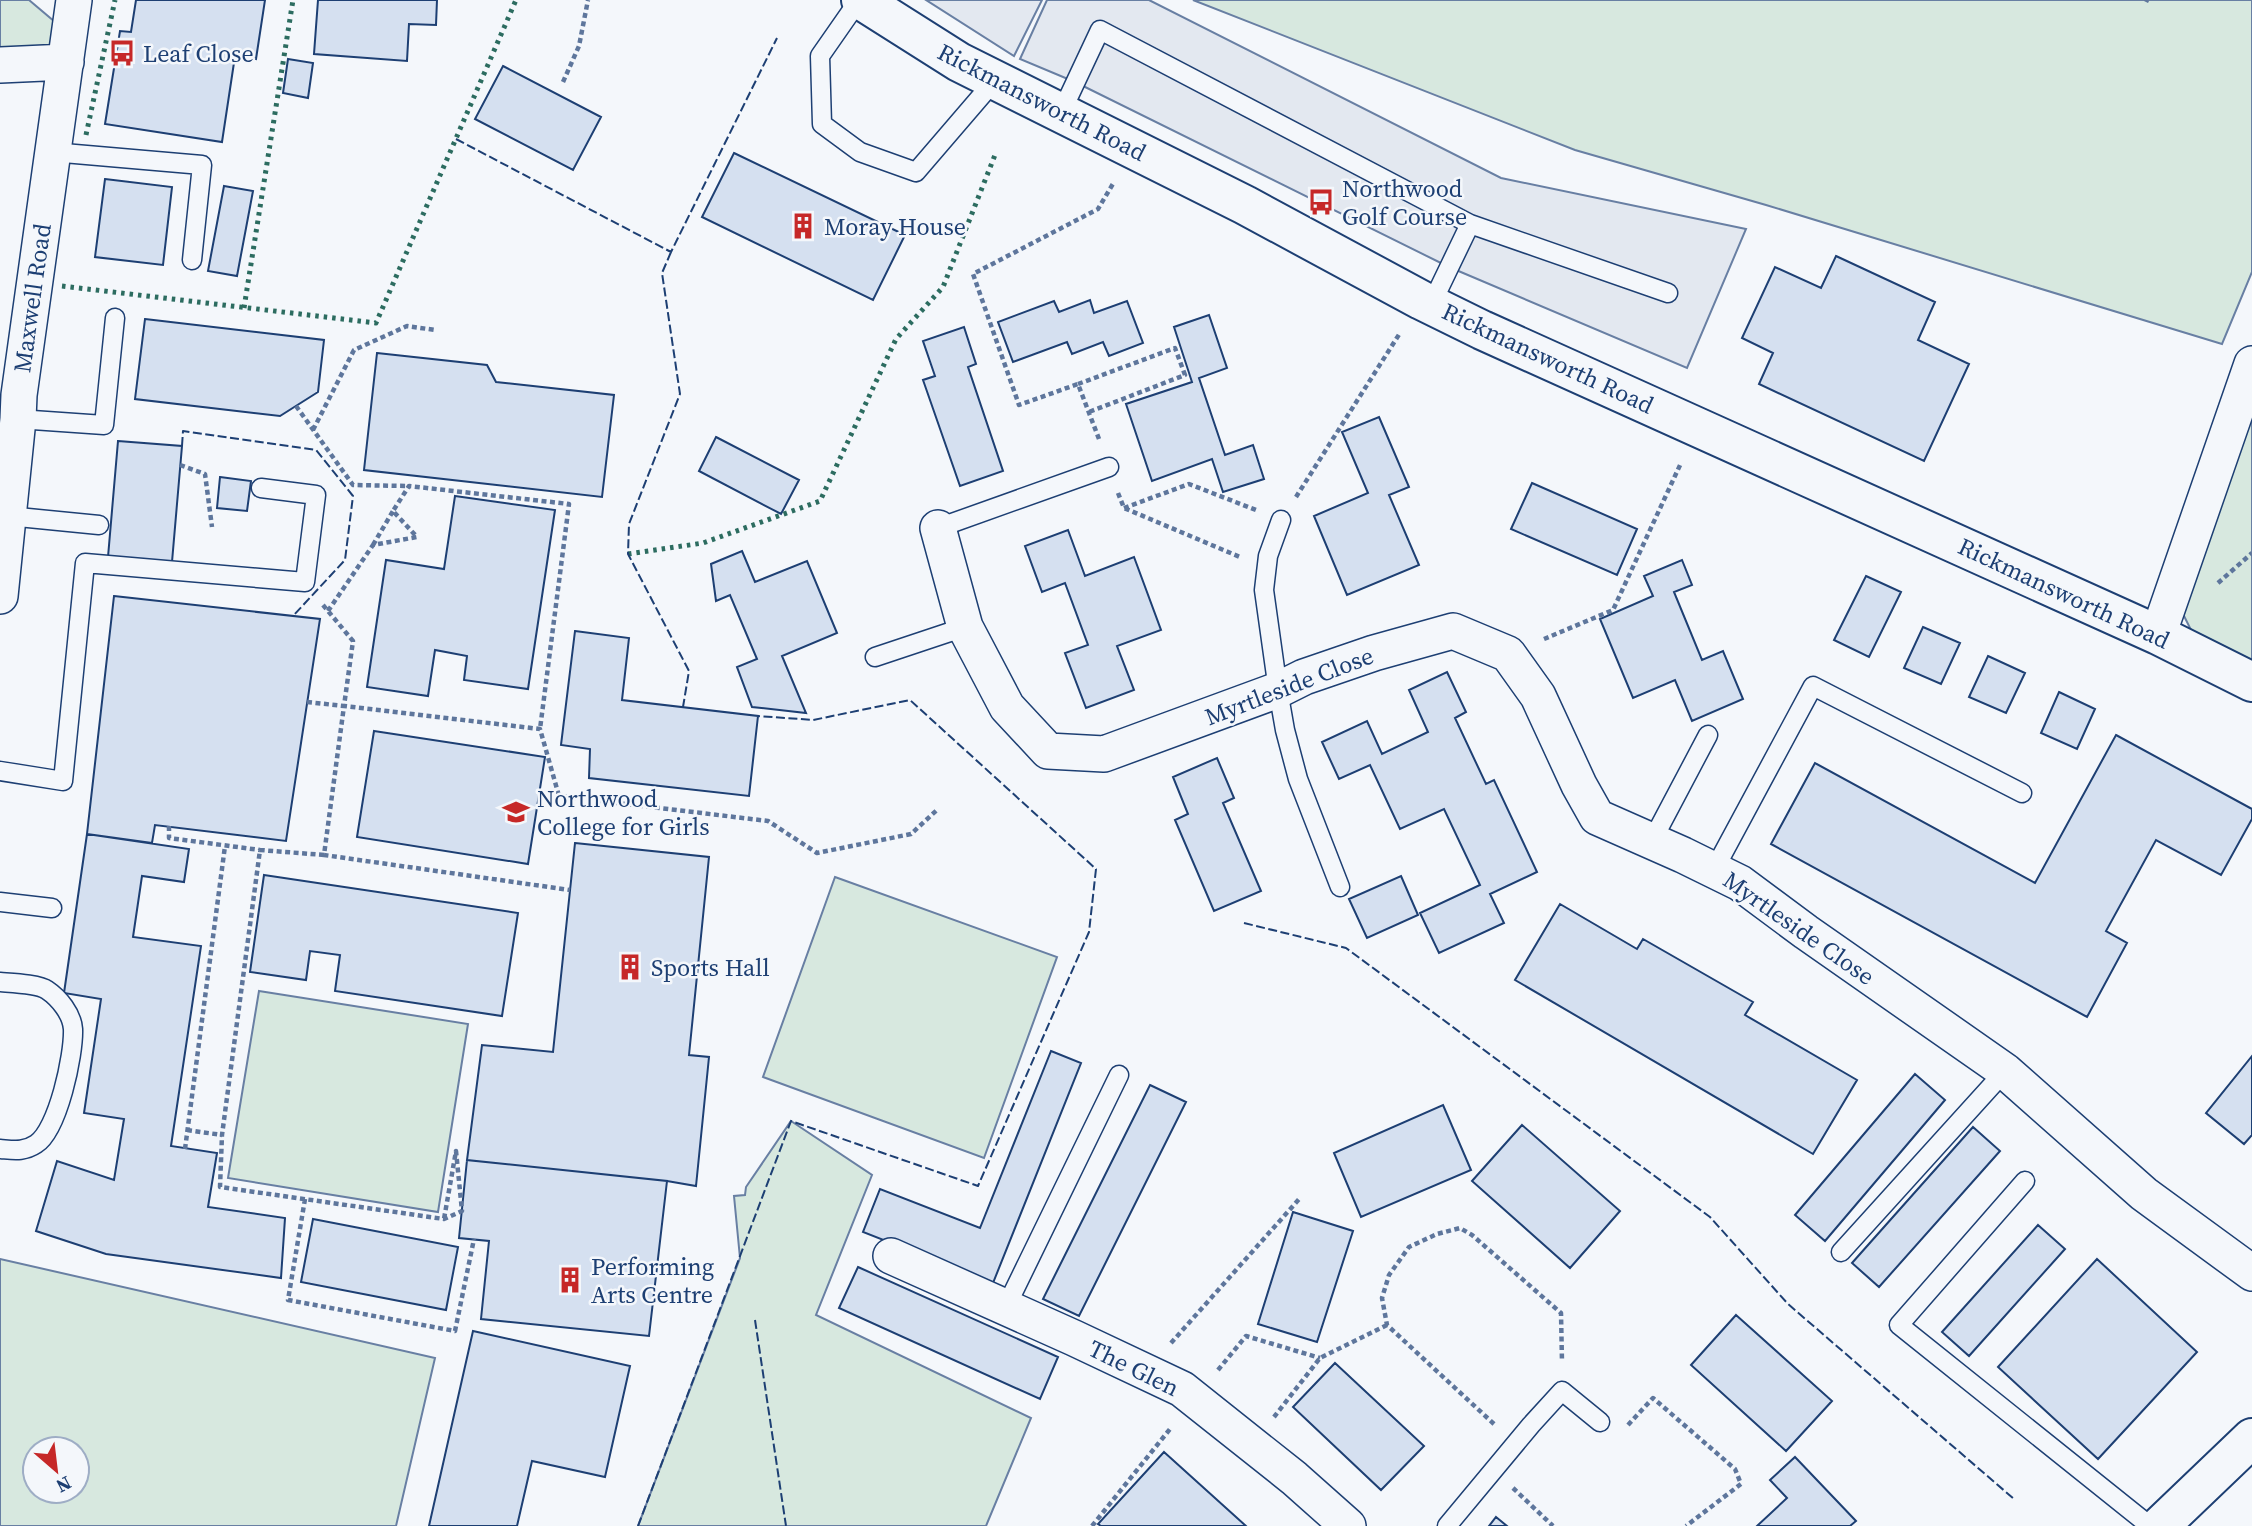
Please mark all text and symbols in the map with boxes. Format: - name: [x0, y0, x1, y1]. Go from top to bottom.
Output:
- street label: Rickmansworth Road: [932, 35, 1152, 169]
- place label: Leaf Close: [143, 37, 254, 70]
- bus stop icon: Leaf Close: [107, 38, 137, 68]
- place label: Northwood Golf Course: [1342, 172, 1467, 233]
- bus stop icon: Northwood Golf Course: [1306, 187, 1336, 217]
- place label: Moray House: [824, 210, 966, 243]
- building icon: Moray House: [788, 211, 818, 241]
- street label: Maxwell Road: [5, 221, 59, 375]
- street label: Rickmansworth Road: [1437, 294, 1659, 422]
- street label: Rickmansworth Road: [1953, 529, 2175, 657]
- street label: Myrtleside Close: [1200, 639, 1378, 733]
- place label: Northwood College for Girls: [537, 782, 710, 843]
- school or university icon: Northwood College for Girls: [501, 797, 531, 827]
- street label: Myrtleside Close: [1717, 863, 1881, 993]
- place label: Sports Hall: [651, 951, 770, 984]
- building icon: Sports Hall: [615, 952, 645, 982]
- place label: Performing Arts Centre: [591, 1250, 714, 1311]
- building icon: Performing Arts Centre: [555, 1265, 585, 1295]
- street label: The Glen: [1083, 1332, 1185, 1404]
- north arrow: [21, 1435, 91, 1505]
- text: N: [52, 1470, 76, 1500]

